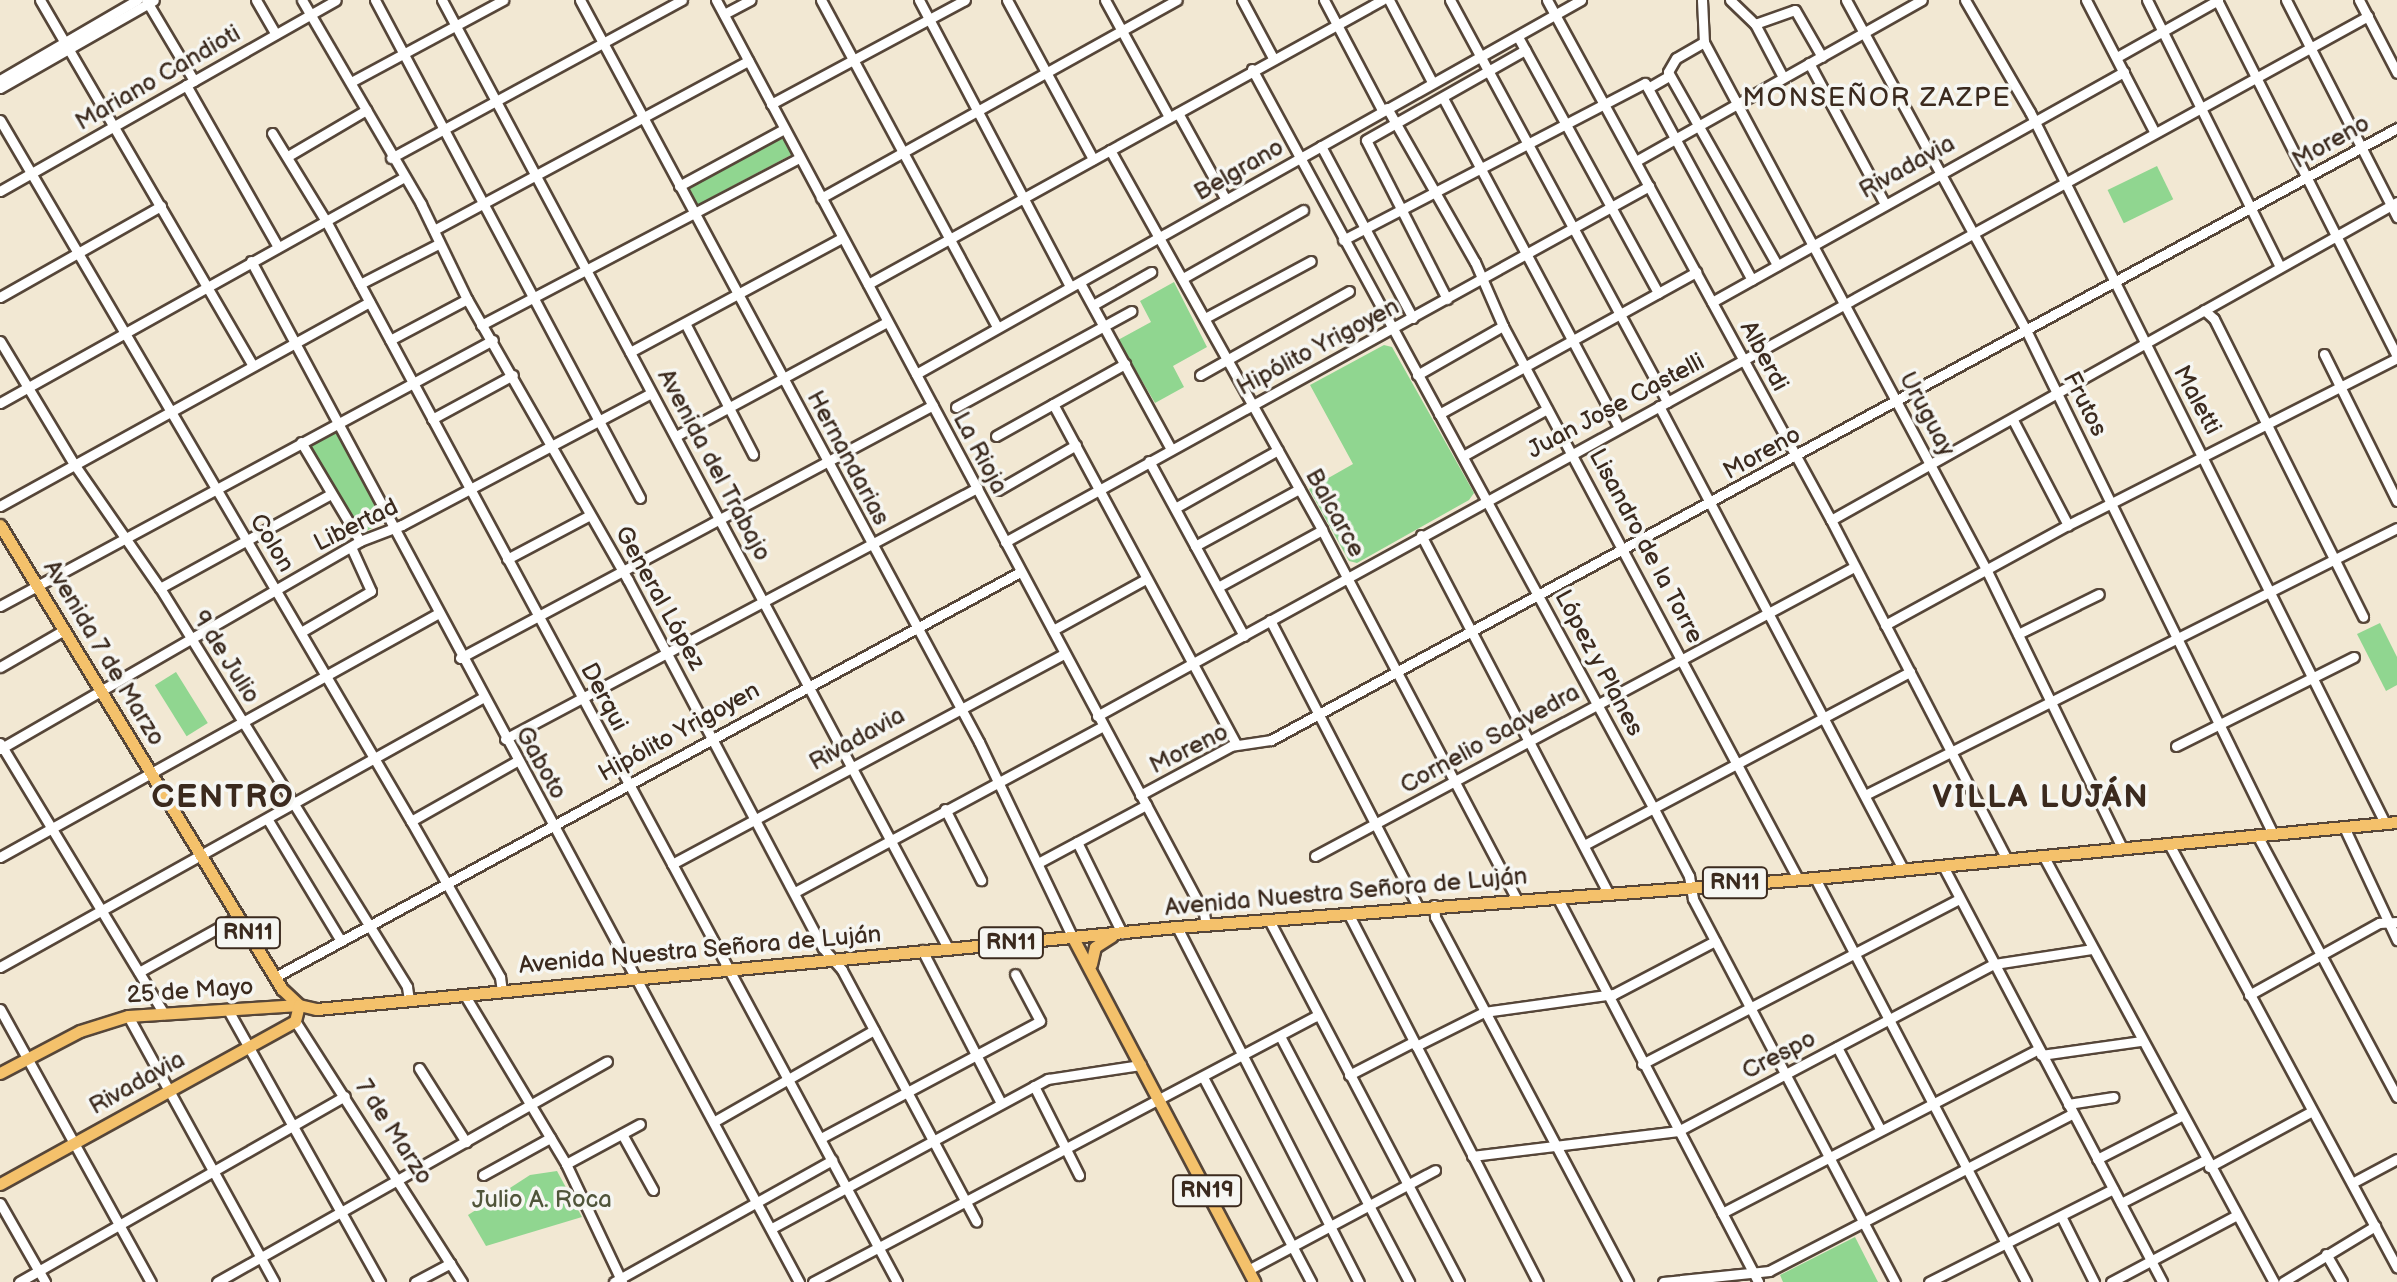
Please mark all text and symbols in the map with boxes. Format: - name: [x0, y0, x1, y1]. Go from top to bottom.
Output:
- street label: Mariano Candioti: [70, 19, 246, 137]
- district label: MONSEÑOR ZAZPE: [1742, 83, 2012, 115]
- street label: Moreno: [2287, 109, 2375, 175]
- street label: Rivadavia: [1854, 129, 1960, 205]
- street label: Belgrano: [1189, 133, 1289, 207]
- street label: Hipólito Yrigoyen: [1231, 292, 1405, 402]
- street label: Alberdi: [1734, 316, 1794, 396]
- street label: Juan Jose Castelli: [1522, 347, 1710, 465]
- street label: Maletti: [2167, 361, 2227, 439]
- street label: Avenida del Trabajo: [651, 364, 777, 566]
- street label: Uruguay: [1893, 367, 1961, 461]
- street label: Frutos: [2057, 367, 2113, 441]
- street label: Hernandarias: [801, 386, 895, 530]
- street label: La Rioja: [947, 407, 1013, 499]
- street label: Moreno: [1718, 420, 1806, 486]
- street label: Lisandro de la Torre: [1582, 444, 1710, 648]
- street label: Balcarce: [1299, 464, 1371, 562]
- street label: Libertad: [309, 492, 403, 558]
- street label: Colon: [243, 509, 301, 577]
- street label: General López: [609, 521, 711, 675]
- street label: Avenida 7 de Marzo: [37, 554, 171, 752]
- street label: López y Planes: [1548, 584, 1650, 742]
- street label: 9 de Julio: [186, 605, 266, 709]
- street label: Derqui: [574, 658, 634, 736]
- street label: Hipólito Yrigoyen: [593, 675, 765, 789]
- street label: Cornelio Saavedra: [1395, 678, 1585, 800]
- street label: Rivadavia: [804, 701, 910, 777]
- street label: Moreno: [1145, 718, 1233, 780]
- street label: Gaboto: [509, 722, 573, 804]
- district label: CENTRO: [151, 779, 295, 817]
- district label: VILLA LUJÁN: [1932, 779, 2150, 817]
- street label: Avenida Nuestra Señora de Luján: [1163, 862, 1529, 922]
- road number: RN11: [1701, 865, 1769, 901]
- road number: RN11: [214, 915, 282, 951]
- street label: Avenida Nuestra Señora de Luján: [517, 920, 883, 980]
- road number: RN11: [977, 925, 1045, 961]
- street label: 25 de Mayo: [126, 972, 254, 1010]
- street label: Crespo: [1737, 1024, 1821, 1086]
- street label: Rivadavia: [84, 1045, 190, 1121]
- street label: 7 de Marzo: [349, 1073, 439, 1191]
- road number: RN19: [1171, 1173, 1243, 1209]
- park label: Julio A. Roca: [472, 1186, 612, 1214]

